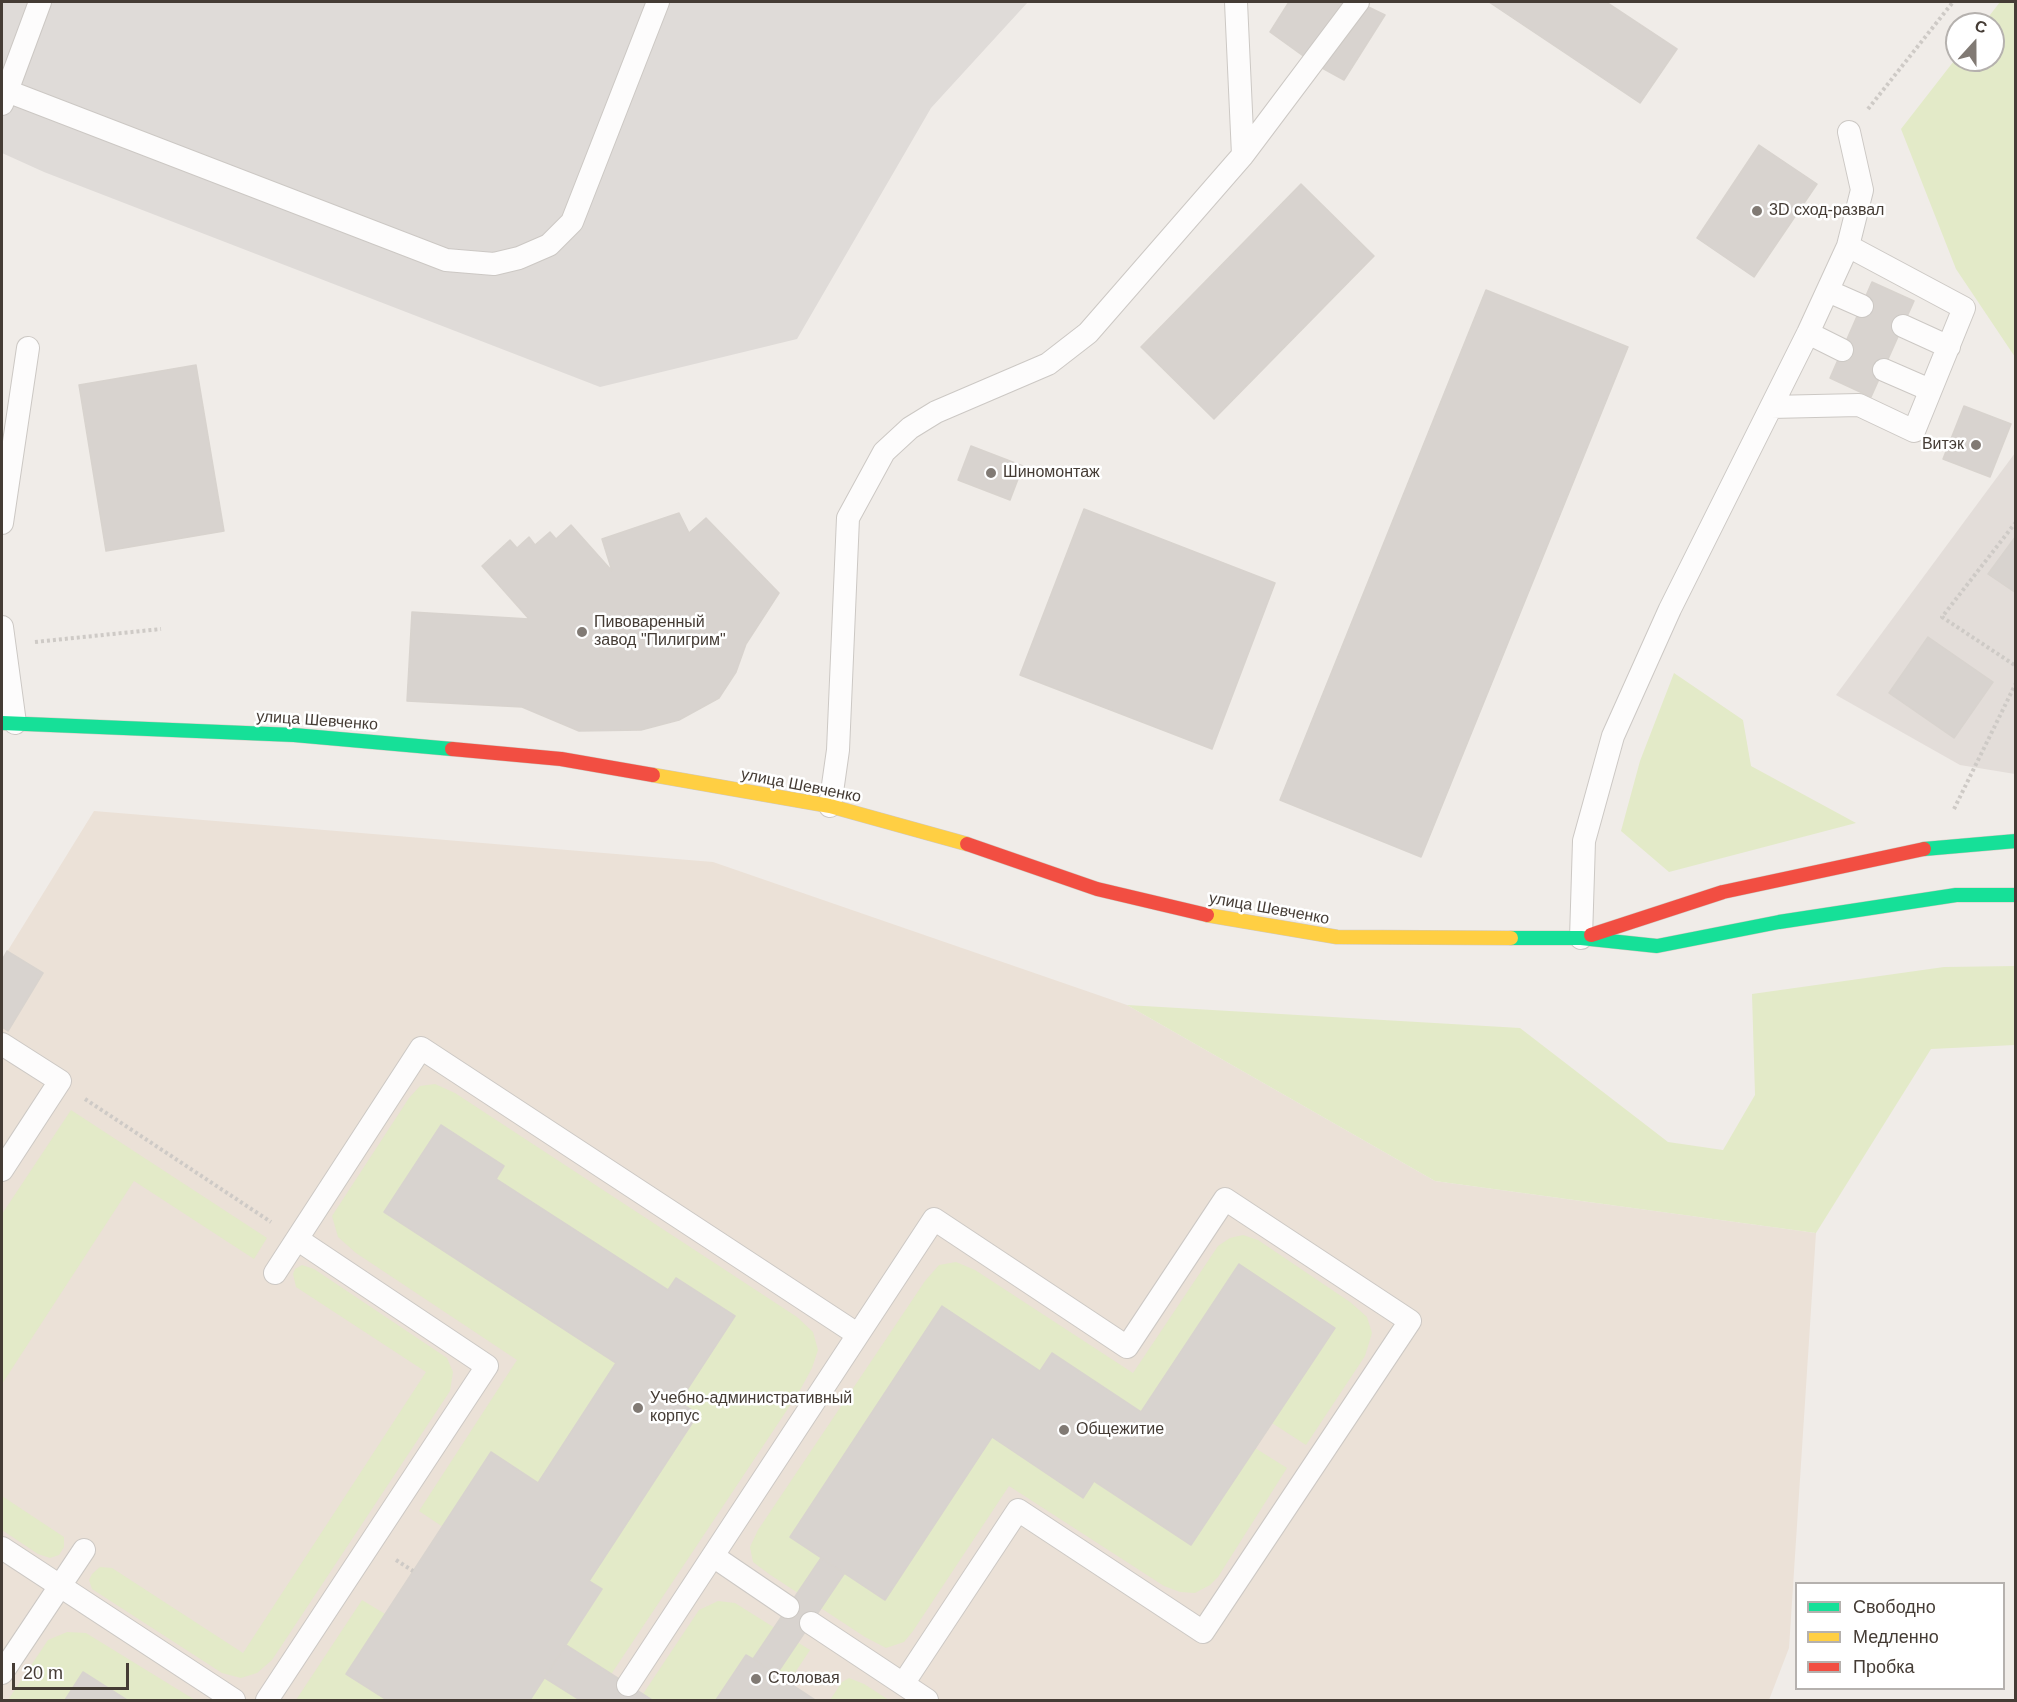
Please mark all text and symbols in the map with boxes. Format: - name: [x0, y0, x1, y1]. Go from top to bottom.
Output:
- north arrow: [1945, 12, 2005, 72]
- text: С: [1972, 17, 1989, 37]
- place label: 3D сход-развал: [1769, 201, 1884, 221]
- marker: 3D сход-развал: [1750, 204, 1764, 218]
- place label: Витэк: [1922, 435, 1964, 455]
- marker: Витэк: [1969, 438, 1983, 452]
- place label: Шиномонтаж: [1003, 463, 1100, 483]
- marker: Шиномонтаж: [984, 466, 998, 480]
- place label: Пивоваренный завод "Пилигрим": [594, 613, 726, 651]
- marker: Пивоваренный завод "Пилигрим": [575, 625, 589, 639]
- street label: улица Шевченко: [256, 707, 378, 735]
- street label: улица Шевченко: [739, 765, 863, 807]
- street label: улица Шевченко: [1207, 889, 1331, 929]
- place label: Учебно-административный корпус: [650, 1389, 852, 1427]
- marker: Учебно-административный корпус: [631, 1401, 645, 1415]
- place label: Общежитие: [1076, 1420, 1164, 1440]
- marker: Общежитие: [1057, 1423, 1071, 1437]
- legend: [1795, 1582, 2005, 1690]
- text: Свободно: [1853, 1597, 1936, 1617]
- text: Медленно: [1853, 1627, 1939, 1647]
- scale bar: [15, 1651, 132, 1689]
- text: Пробка: [1853, 1657, 1915, 1677]
- text: 20 m: [23, 1663, 63, 1683]
- place label: Столовая: [768, 1669, 840, 1689]
- marker: Столовая: [749, 1672, 763, 1686]

